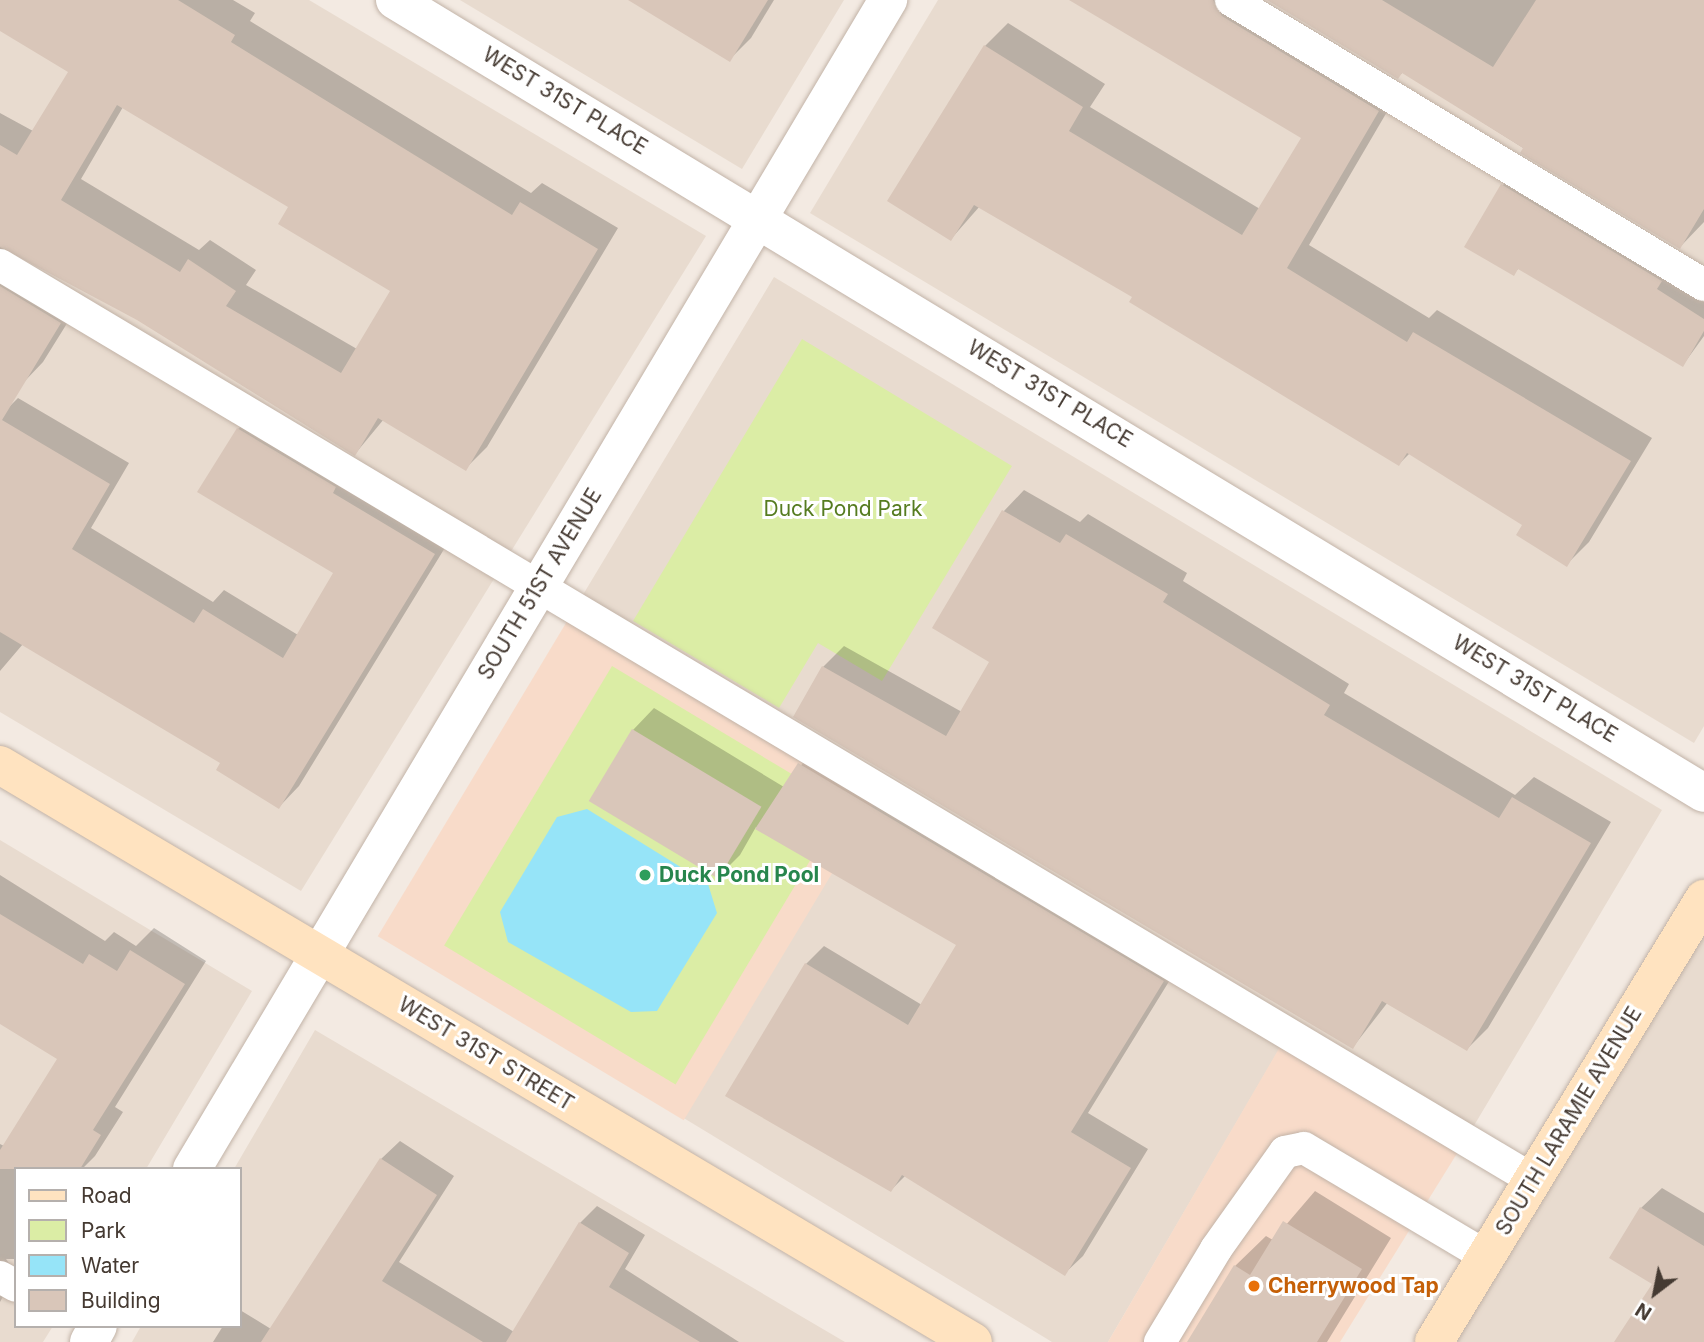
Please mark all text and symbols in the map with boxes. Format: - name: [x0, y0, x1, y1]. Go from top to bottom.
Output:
- street label: WEST 31ST PLACE: [478, 42, 652, 160]
- street label: WEST 31ST PLACE: [963, 335, 1137, 453]
- street label: SOUTH 51ST AVENUE: [473, 484, 607, 684]
- park label: Duck Pond Park: [763, 496, 923, 522]
- street label: WEST 31ST PLACE: [1448, 630, 1622, 748]
- place label: Duck Pond Pool: [659, 862, 819, 888]
- marker: Duck Pond Pool: [637, 867, 653, 883]
- street label: WEST 31ST STREET: [394, 992, 578, 1116]
- street label: SOUTH LARAMIE AVENUE: [1491, 1002, 1647, 1240]
- legend: [14, 1167, 242, 1328]
- text: Road: [81, 1183, 132, 1208]
- text: Park: [81, 1218, 126, 1243]
- text: Water: [81, 1253, 139, 1278]
- north arrow: [1620, 1258, 1690, 1328]
- place label: Cherrywood Tap: [1268, 1273, 1439, 1299]
- marker: Cherrywood Tap: [1246, 1278, 1262, 1294]
- text: Building: [81, 1288, 161, 1313]
- text: N: [1631, 1298, 1656, 1325]

